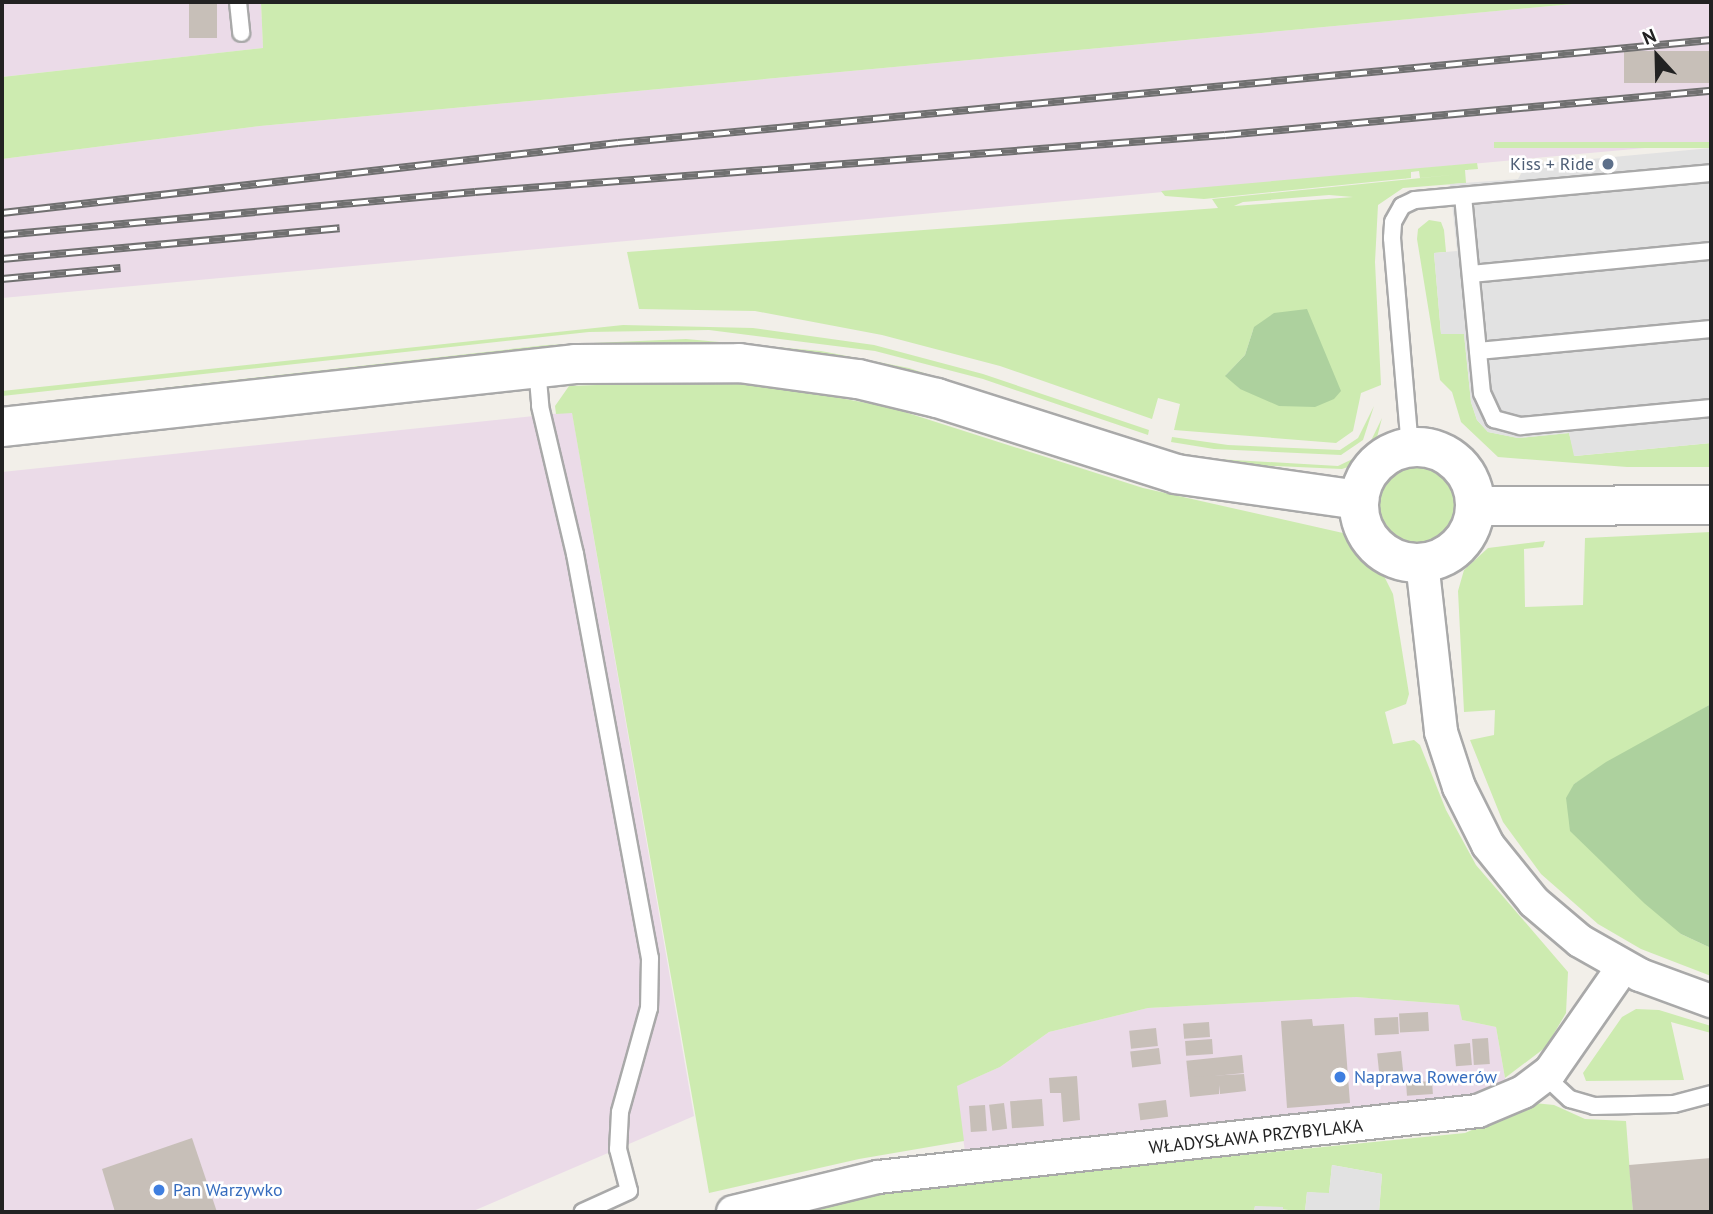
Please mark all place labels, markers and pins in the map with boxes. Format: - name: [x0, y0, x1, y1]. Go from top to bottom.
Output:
- place label: Kiss + Ride: [1510, 153, 1594, 175]
- marker: Kiss + Ride: [1600, 156, 1616, 172]
- place label: Naprawa Rowerów: [1354, 1066, 1497, 1088]
- marker: Naprawa Rowerów: [1332, 1069, 1348, 1085]
- place label: Pan Warzywko: [173, 1179, 283, 1201]
- marker: Pan Warzywko: [151, 1182, 167, 1198]

